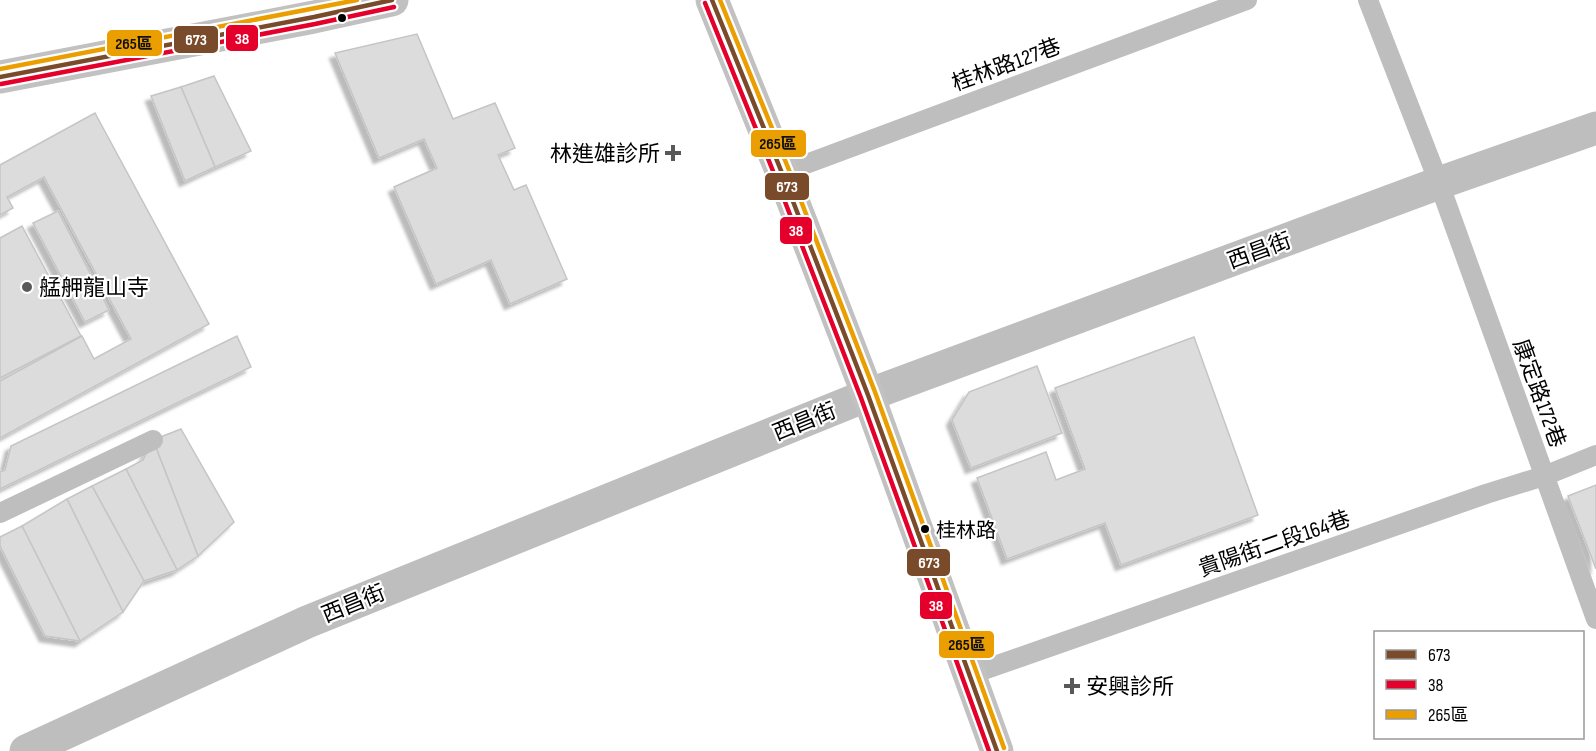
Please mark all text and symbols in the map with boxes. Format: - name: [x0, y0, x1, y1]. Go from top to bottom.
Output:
- unlabelled marker: [336, 12, 348, 24]
- line badge: 38: [225, 24, 259, 52]
- line badge: 673: [173, 25, 219, 54]
- line badge: 265區: [106, 29, 163, 57]
- text: 38: [235, 30, 250, 49]
- text: 673: [185, 31, 207, 50]
- street label: 桂林路127巷: [948, 33, 1065, 98]
- text: 265區: [115, 35, 153, 54]
- line badge: 265區: [750, 129, 807, 158]
- text: 265區: [759, 135, 797, 154]
- place label: 林進雄診所: [550, 141, 660, 168]
- marker: 林進雄診所: [664, 144, 682, 162]
- line badge: 673: [764, 172, 810, 201]
- text: 673: [776, 178, 798, 197]
- line badge: 38: [779, 216, 813, 245]
- text: 38: [789, 222, 804, 241]
- street label: 西昌街: [1224, 227, 1295, 275]
- place label: 艋舺龍山寺: [39, 275, 149, 302]
- marker: 艋舺龍山寺: [20, 280, 34, 294]
- street label: 康定路172巷: [1506, 336, 1571, 451]
- street label: 西昌街: [769, 398, 840, 447]
- street label: 貴陽街二段164巷: [1195, 506, 1354, 583]
- place label: 桂林路: [936, 519, 996, 543]
- marker: 桂林路: [919, 523, 931, 535]
- line badge: 673: [906, 548, 951, 577]
- text: 673: [918, 554, 940, 573]
- street label: 西昌街: [318, 580, 389, 629]
- line badge: 38: [919, 591, 953, 620]
- text: 38: [929, 597, 944, 616]
- line badge: 265區: [938, 630, 995, 659]
- legend: [1374, 631, 1584, 739]
- text: 265區: [948, 636, 986, 655]
- text: 673: [1428, 645, 1451, 666]
- place label: 安興診所: [1086, 674, 1174, 701]
- text: 38: [1428, 675, 1444, 696]
- marker: 安興診所: [1063, 677, 1081, 695]
- text: 265區: [1428, 705, 1469, 726]

